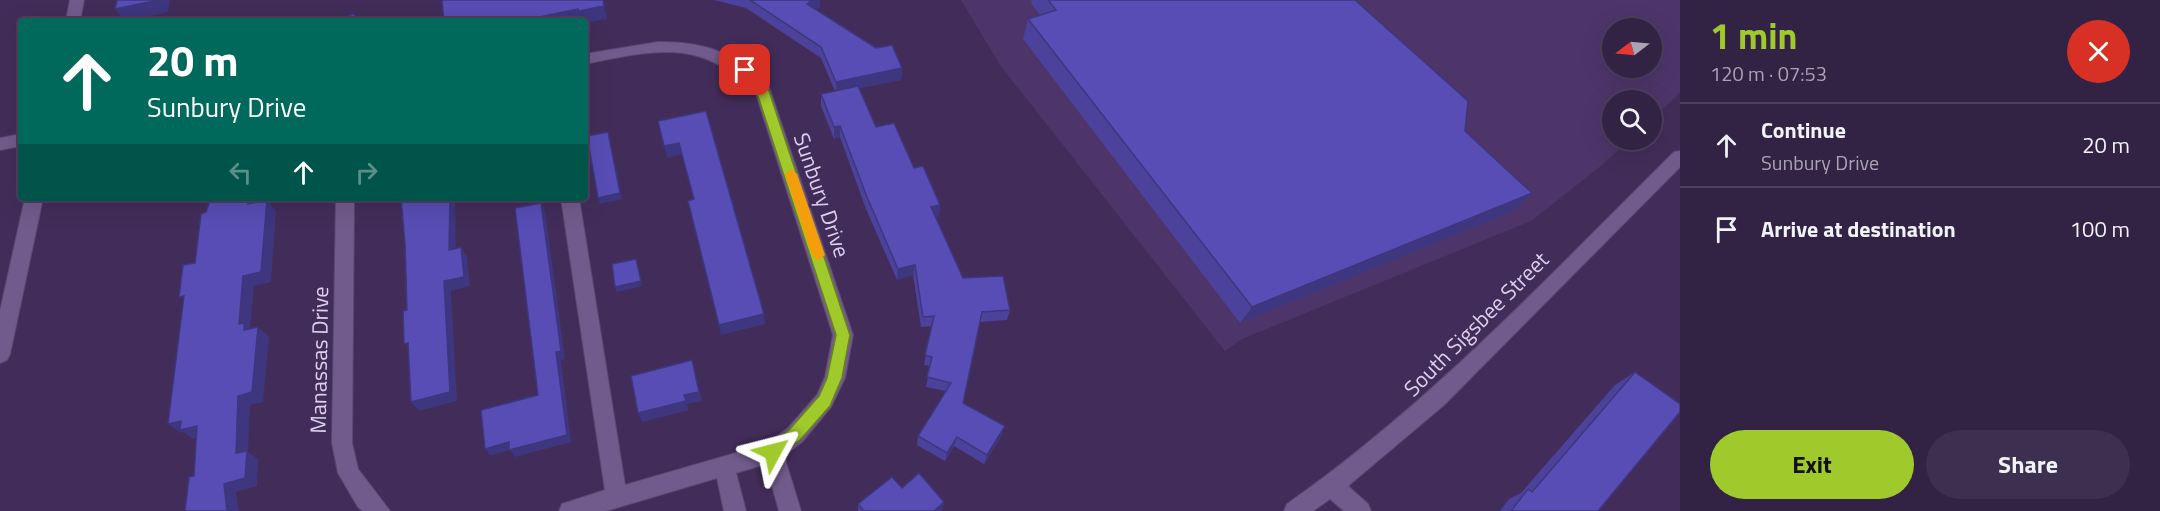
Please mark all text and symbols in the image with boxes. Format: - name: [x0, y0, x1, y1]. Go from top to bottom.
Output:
- text: 1 min: [1710, 8, 1797, 63]
- north arrow: [1602, 18, 1662, 78]
- map controls: [1602, 18, 1662, 150]
- button: close: [2067, 20, 2130, 83]
- text: 20 m: [147, 28, 239, 92]
- icon: ahead: [48, 42, 126, 120]
- pin: [719, 44, 770, 95]
- icon: arrive: [728, 53, 761, 86]
- text: 120 m · 07:53: [1710, 58, 1827, 89]
- text: Sunbury Drive: [147, 86, 306, 127]
- button: search: [1602, 90, 1662, 150]
- text: Continue: [1761, 113, 1846, 147]
- street label: Sunbury Drive: [785, 128, 859, 262]
- text: 20 m: [2082, 128, 2130, 162]
- icon: ahead: [1710, 129, 1743, 162]
- text: Sunbury Drive: [1761, 147, 1879, 178]
- icon: left: [224, 156, 257, 189]
- icon: ahead: [287, 156, 320, 189]
- icon: right: [350, 156, 383, 189]
- text: Arrive at destination: [1761, 212, 1956, 246]
- text: 100 m: [2070, 212, 2130, 246]
- icon: arrive: [1710, 213, 1743, 246]
- street label: South Sigsbee Street: [1396, 243, 1557, 404]
- street label: Manassas Drive: [301, 286, 337, 434]
- position arrow: [741, 420, 805, 484]
- button: Exit: [1710, 430, 1914, 499]
- button: Share: [1926, 430, 2130, 499]

